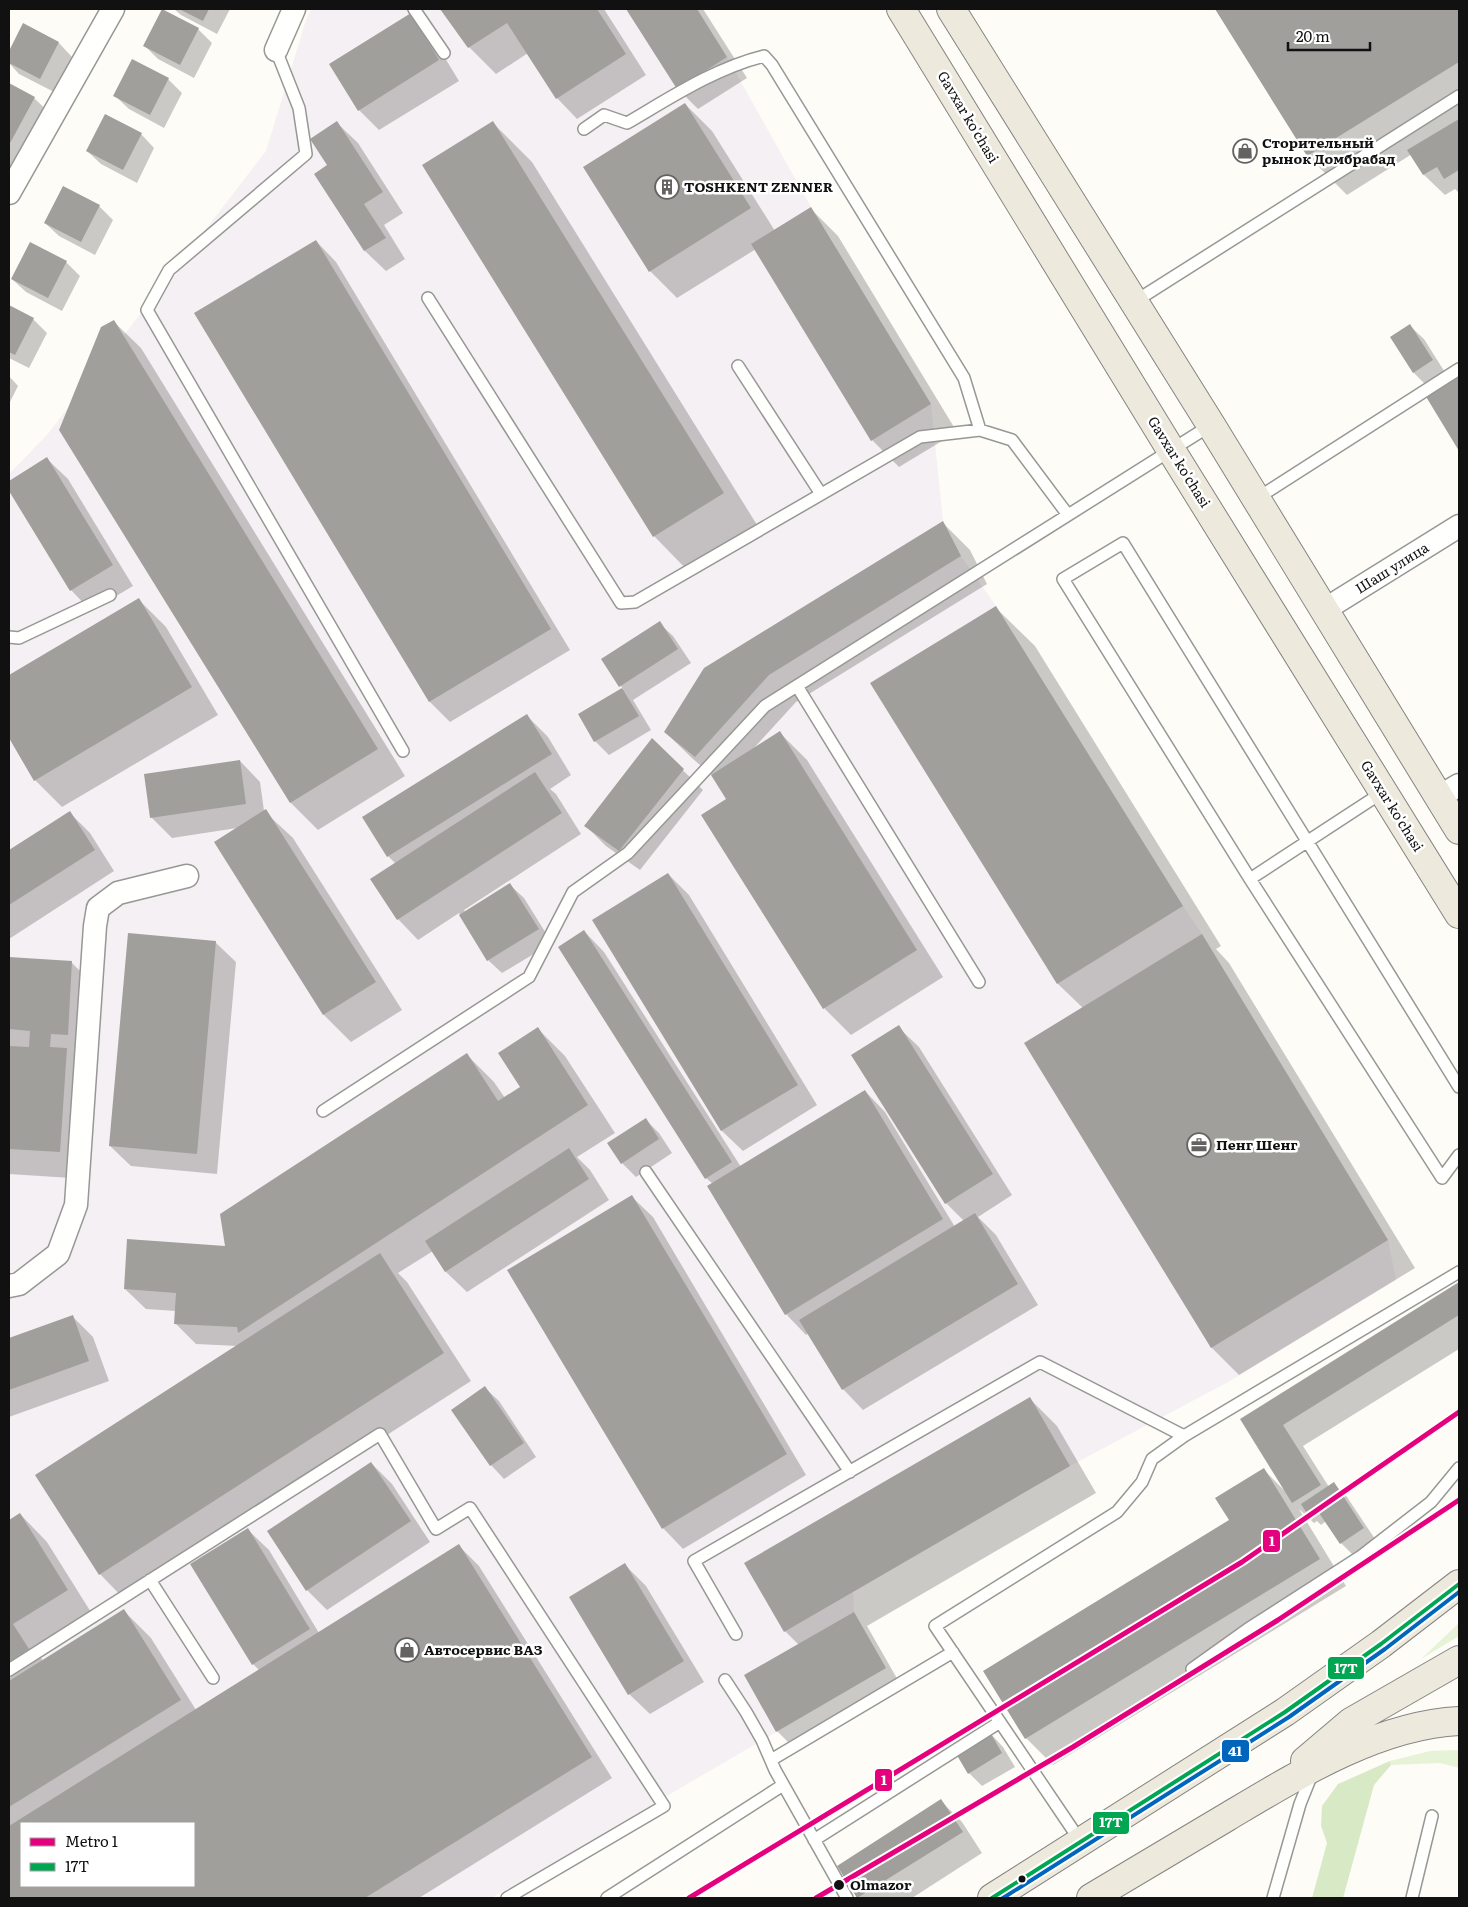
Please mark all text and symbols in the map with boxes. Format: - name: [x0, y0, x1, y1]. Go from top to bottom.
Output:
- scale bar: [1288, 20, 1370, 52]
- text: 20 m: [1296, 24, 1330, 47]
- street label: Gavxar ko'chasi: [933, 67, 1004, 167]
- place label: Сторительный рынок Домбрабад: [1262, 132, 1396, 168]
- shop icon: Сторительный рынок Домбрабад: [1232, 138, 1258, 164]
- building icon: TOSHKENT ZENNER: [654, 174, 680, 200]
- place label: TOSHKENT ZENNER: [684, 176, 834, 196]
- street label: Gavxar ko'chasi: [1144, 412, 1216, 511]
- street label: Шаш улица: [1351, 536, 1432, 598]
- street label: Gavxar ko'chasi: [1357, 756, 1429, 855]
- office icon: Пенг Шенг: [1186, 1132, 1212, 1158]
- place label: Пенг Шенг: [1216, 1134, 1298, 1154]
- line badge: 1: [1262, 1529, 1281, 1553]
- text: 1: [1269, 1530, 1275, 1550]
- shop icon: Автосервис ВАЗ: [394, 1637, 420, 1663]
- place label: Автосервис ВАЗ: [424, 1639, 543, 1659]
- line badge: 17T: [1327, 1656, 1365, 1680]
- text: 17T: [1334, 1657, 1358, 1677]
- line badge: 41: [1221, 1739, 1250, 1763]
- text: 41: [1228, 1740, 1242, 1760]
- line badge: 1: [874, 1768, 893, 1792]
- text: 1: [881, 1769, 887, 1789]
- line badge: 17T: [1092, 1811, 1130, 1835]
- text: 17T: [1099, 1811, 1123, 1831]
- legend: [20, 1822, 195, 1887]
- text: Metro 1: [65, 1829, 118, 1852]
- text: 17T: [65, 1854, 89, 1877]
- place label: Olmazor: [850, 1874, 912, 1894]
- unlabelled marker: [1017, 1874, 1027, 1884]
- marker: Olmazor: [832, 1878, 846, 1892]

